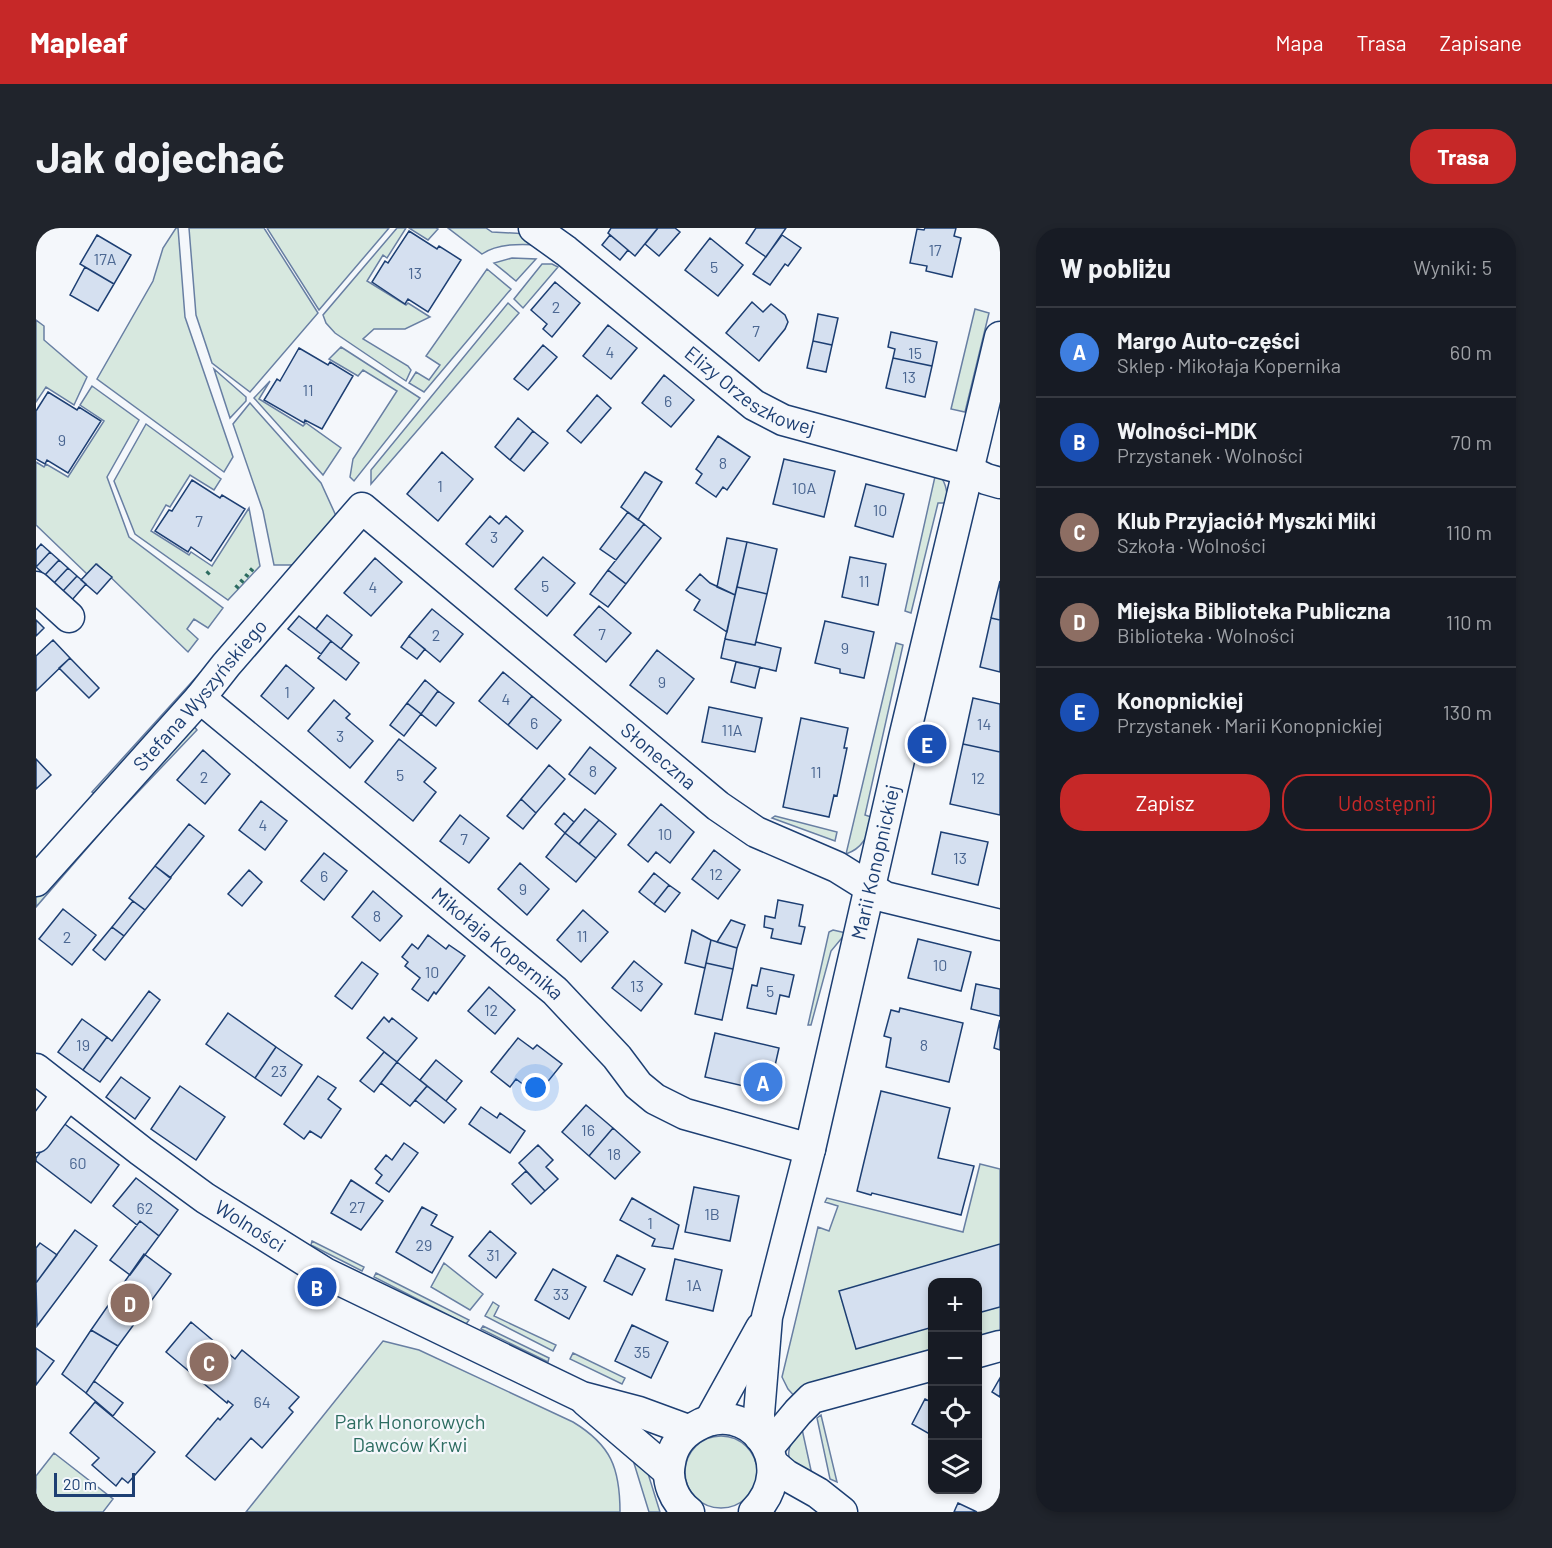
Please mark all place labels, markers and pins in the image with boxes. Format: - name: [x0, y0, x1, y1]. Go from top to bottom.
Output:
- pin: E: [908, 722, 946, 766]
- pin: A: [744, 1060, 782, 1104]
- pin: B: [298, 1264, 336, 1310]
- pin: D: [110, 1280, 149, 1326]
- pin: C: [190, 1340, 228, 1384]

